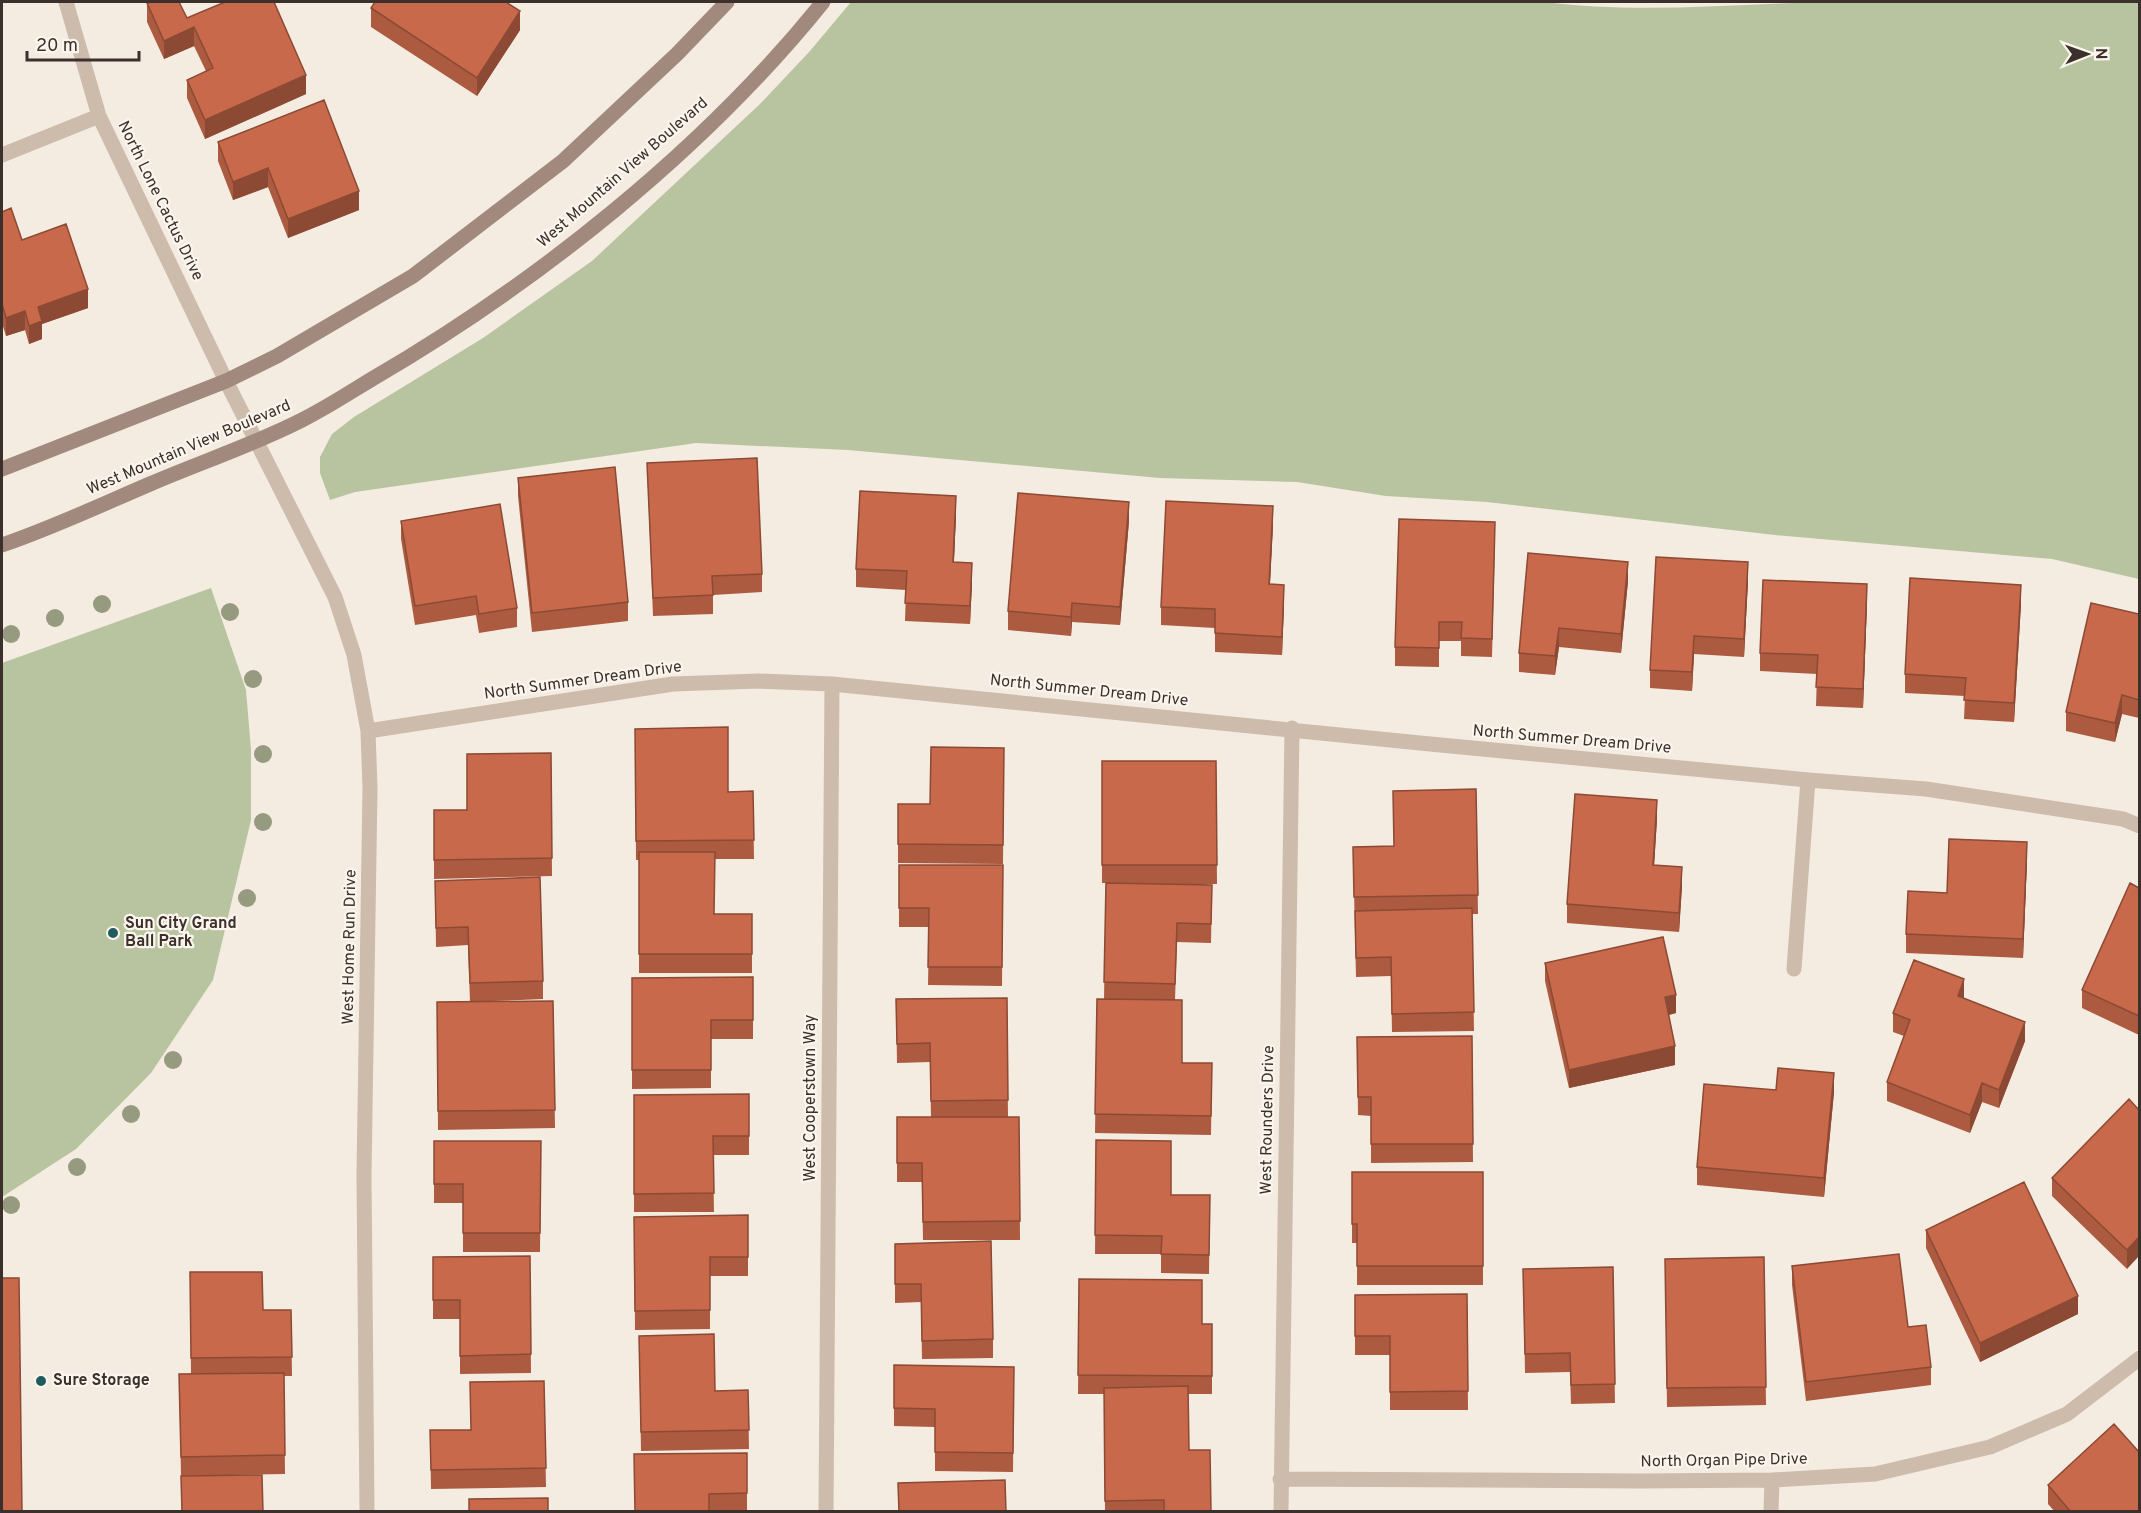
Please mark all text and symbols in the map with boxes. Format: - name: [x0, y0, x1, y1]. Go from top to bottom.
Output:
- scale bar: [27, 24, 140, 62]
- north arrow: [2057, 24, 2117, 84]
- text: 20 m: [36, 35, 78, 58]
- text: N: [2090, 48, 2110, 60]
- street label: West Mountain View Boulevard: [534, 93, 712, 253]
- street label: North Lone Cactus Drive: [113, 118, 207, 284]
- street label: West Mountain View Boulevard: [84, 396, 294, 500]
- street label: North Summer Dream Drive: [483, 657, 683, 705]
- street label: North Summer Dream Drive: [989, 671, 1189, 711]
- street label: North Summer Dream Drive: [1472, 721, 1672, 759]
- street label: West Home Run Drive: [339, 869, 361, 1025]
- place label: Sun City Grand Ball Park: [125, 914, 237, 952]
- marker: Sun City Grand Ball Park: [106, 926, 120, 940]
- street label: West Cooperstown Way: [801, 1014, 821, 1182]
- street label: West Rounders Drive: [1257, 1045, 1279, 1195]
- place label: Sure Storage: [53, 1371, 150, 1391]
- marker: Sure Storage: [34, 1374, 48, 1388]
- street label: North Organ Pipe Drive: [1640, 1450, 1808, 1472]

